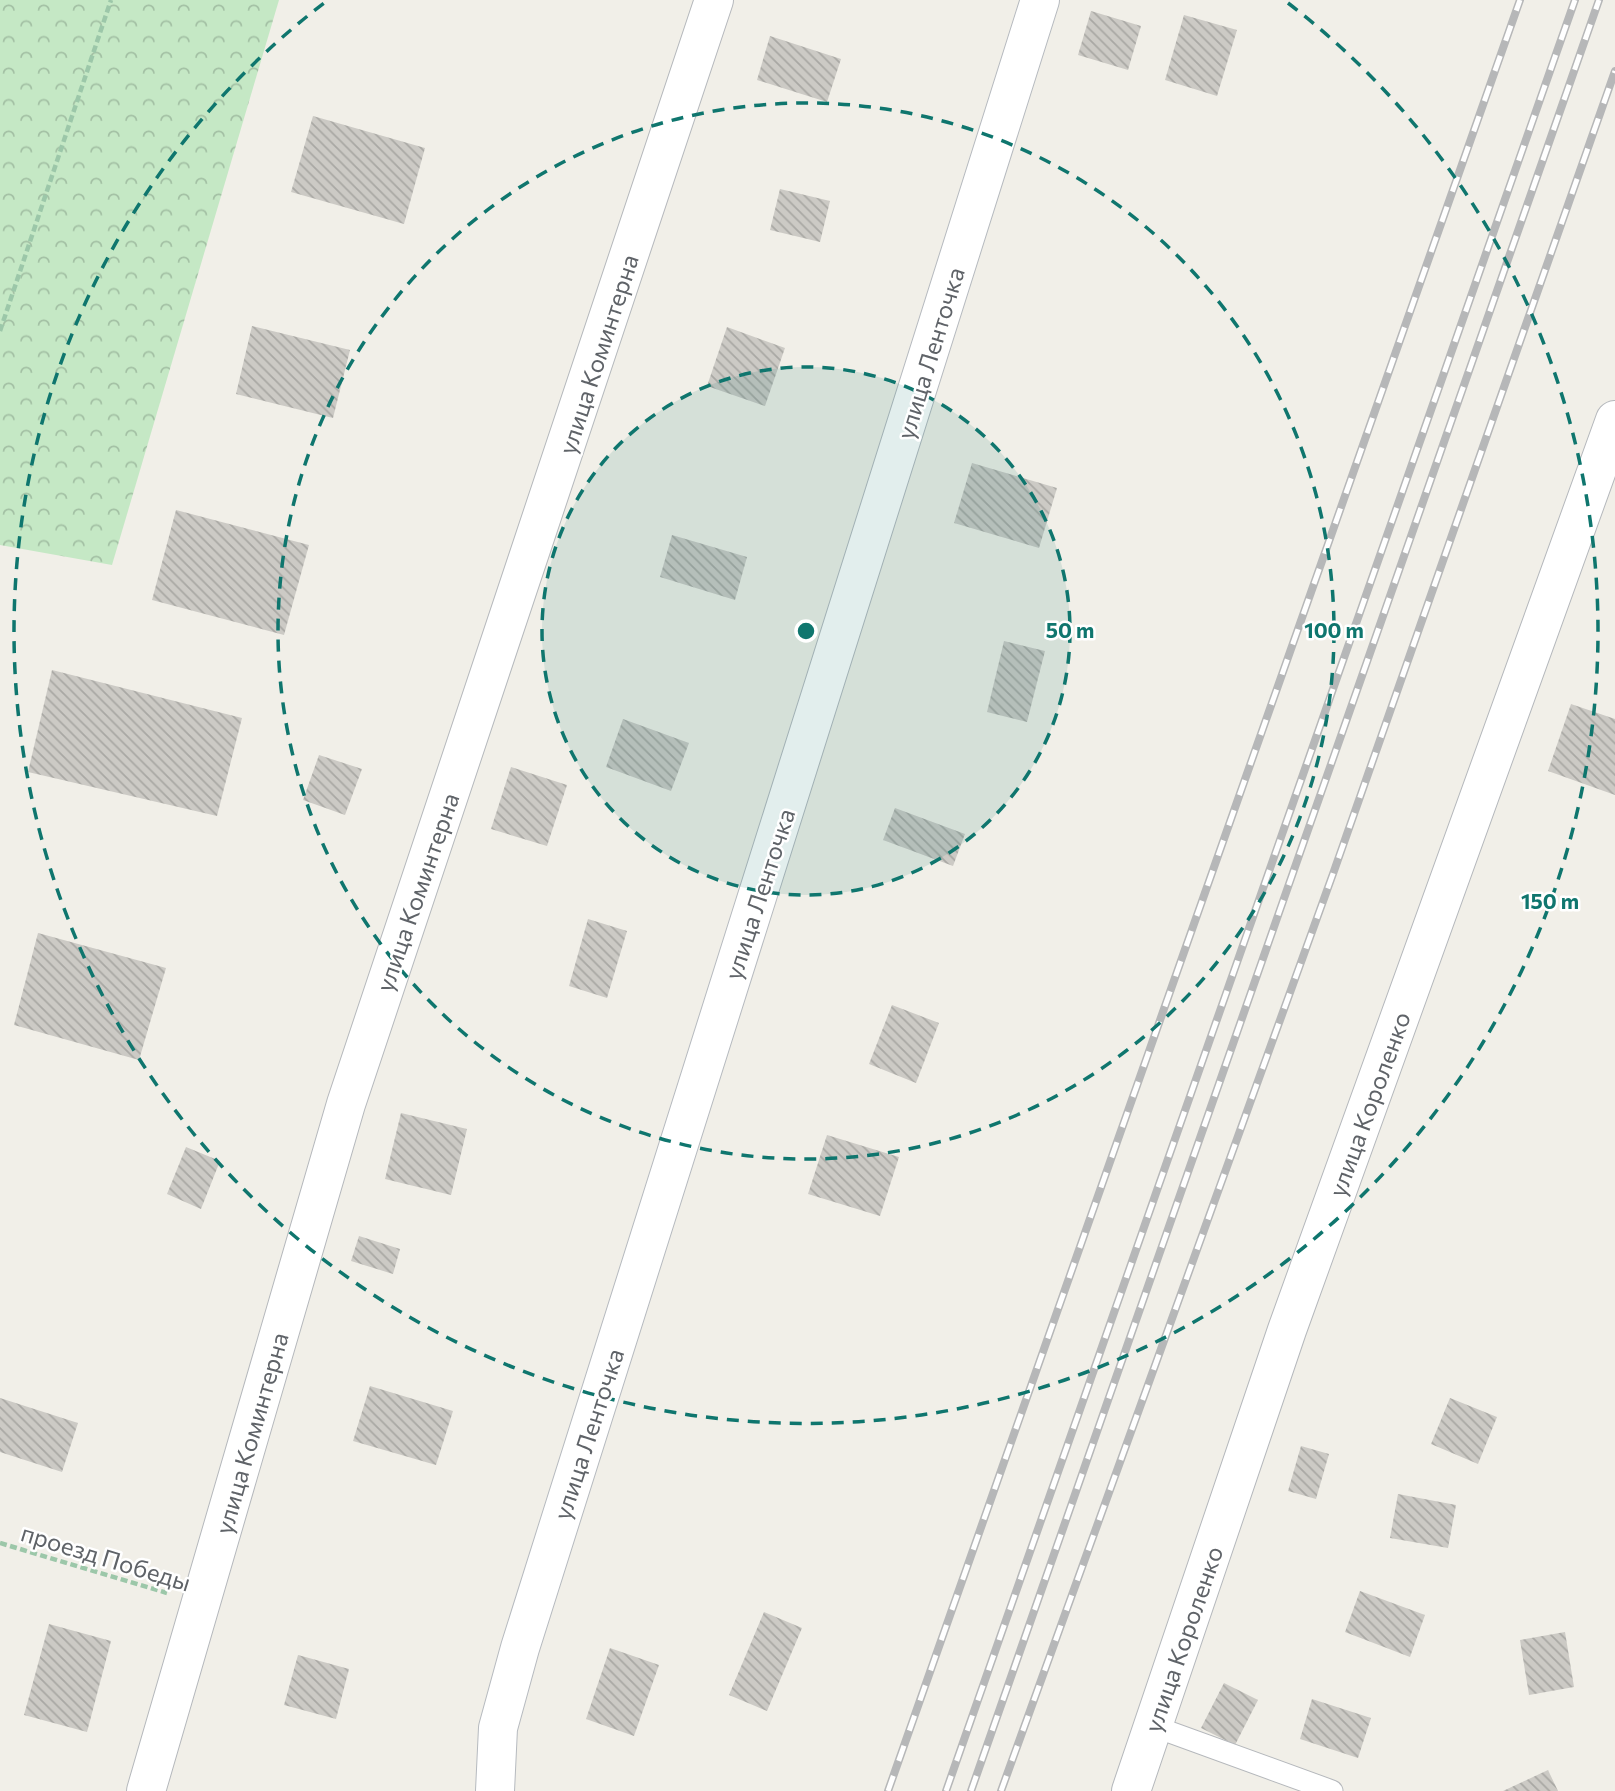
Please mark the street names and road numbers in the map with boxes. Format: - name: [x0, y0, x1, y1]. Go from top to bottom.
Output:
- street label: улица Коминтерна: [552, 251, 644, 457]
- street label: улица Ленточка: [890, 264, 970, 442]
- street label: улица Коминтерна: [369, 789, 465, 995]
- street label: улица Ленточка: [718, 805, 800, 983]
- street label: улица Короленко: [1322, 1007, 1416, 1201]
- street label: улица Коминтерна: [208, 1329, 294, 1537]
- street label: улица Ленточка: [547, 1345, 629, 1523]
- street label: проезд Победы: [18, 1517, 194, 1597]
- street label: улица Короленко: [1138, 1542, 1228, 1736]

